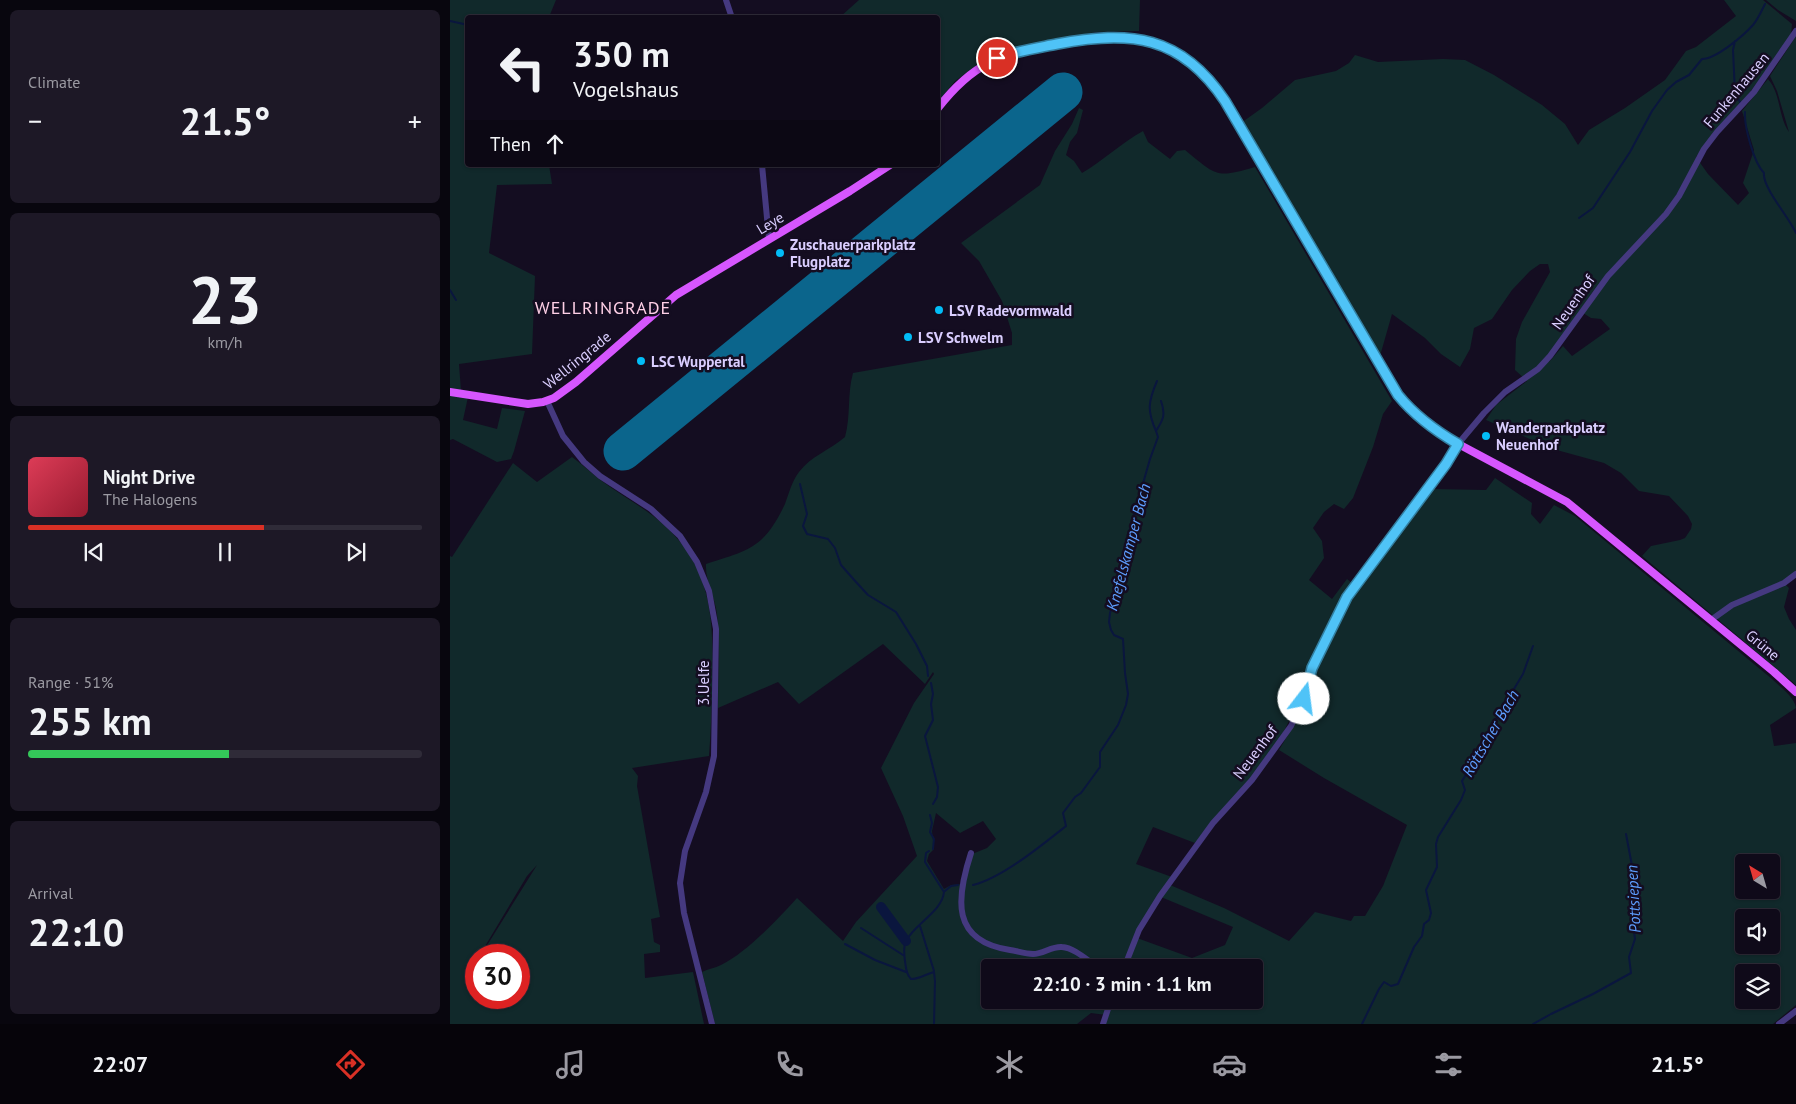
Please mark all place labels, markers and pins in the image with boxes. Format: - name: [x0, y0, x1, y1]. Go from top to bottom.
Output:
- pin: [976, 37, 1018, 79]
- place label: Zuschauerparkplatz Flugplatz: [790, 235, 916, 271]
- marker: Zuschauerparkplatz Flugplatz: [774, 247, 786, 259]
- place label: LSV Radevormwald: [949, 301, 1072, 320]
- marker: LSV Radevormwald: [933, 304, 945, 316]
- place label: LSV Schwelm: [918, 328, 1003, 347]
- marker: LSV Schwelm: [902, 331, 914, 343]
- place label: LSC Wuppertal: [651, 352, 745, 371]
- marker: LSC Wuppertal: [635, 355, 647, 367]
- place label: Wanderparkplatz Neuenhof: [1496, 418, 1605, 454]
- marker: Wanderparkplatz Neuenhof: [1480, 430, 1492, 442]

